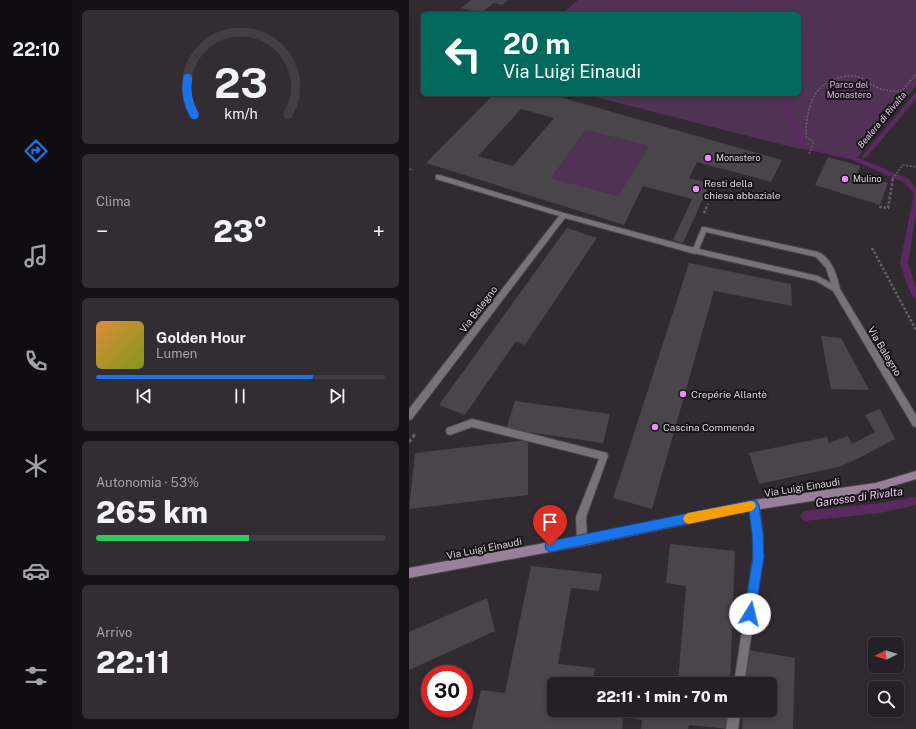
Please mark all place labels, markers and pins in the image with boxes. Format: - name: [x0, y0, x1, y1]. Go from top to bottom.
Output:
- place label: Monastero: [716, 152, 761, 163]
- marker: Monastero: [703, 153, 713, 163]
- place label: Mulino: [853, 173, 882, 184]
- marker: Mulino: [840, 174, 850, 184]
- place label: Resti della chiesa abbaziale: [704, 177, 781, 201]
- marker: Resti della chiesa abbaziale: [691, 184, 701, 194]
- place label: Crepérie Allantè: [691, 388, 767, 400]
- marker: Crepérie Allantè: [678, 389, 688, 399]
- place label: Cascina Commenda: [663, 421, 755, 433]
- marker: Cascina Commenda: [650, 422, 660, 432]
- pin: [533, 505, 567, 546]

